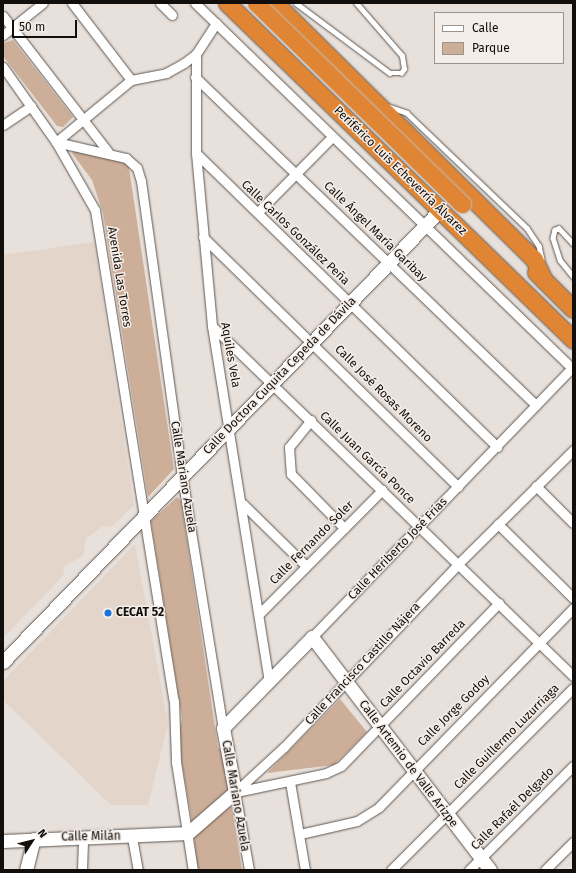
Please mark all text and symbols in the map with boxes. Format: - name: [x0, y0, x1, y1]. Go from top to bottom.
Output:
- scale bar: [14, 12, 79, 38]
- legend: [434, 12, 564, 64]
- text: 50 m: [19, 20, 45, 34]
- text: Calle: [472, 21, 499, 35]
- text: Parque: [472, 41, 510, 55]
- street label: Periférico Luis Echeverría Álvarez: [331, 104, 469, 238]
- street label: Calle Carlos González Peña: [238, 178, 352, 288]
- street label: Calle Ángel María Garibay: [320, 179, 430, 285]
- street label: Avenida Las Torres: [104, 226, 134, 328]
- street label: Calle Doctora Cuquita Cepeda de Dávila: [201, 294, 359, 458]
- street label: Aquiles Vela: [217, 321, 243, 389]
- street label: Calle José Rosas Moreno: [331, 342, 435, 446]
- street label: Calle Juan García Ponce: [316, 409, 418, 507]
- street label: Calle Mariano Azuela: [167, 420, 199, 534]
- street label: Calle Heriberto José Frías: [345, 495, 451, 603]
- street label: Calle Fernando Soler: [267, 498, 357, 588]
- street label: Calle Francisco Castillo Nájera: [302, 600, 424, 728]
- place label: CECAT 52: [116, 606, 164, 620]
- marker: CECAT 52: [103, 608, 113, 618]
- street label: Calle Octavio Barreda: [377, 617, 469, 711]
- street label: Calle Jorge Godoy: [415, 672, 493, 750]
- street label: Calle Guillermo Luzurriaga: [451, 681, 563, 793]
- street label: Calle Artemio de Valle Arizpe: [355, 697, 461, 831]
- street label: Calle Mariano Azuela: [218, 739, 252, 853]
- street label: Calle Rafaél Delgado: [469, 765, 557, 853]
- north arrow: [12, 821, 52, 861]
- text: N: [35, 827, 50, 840]
- street label: Calle Milán: [61, 829, 121, 845]

